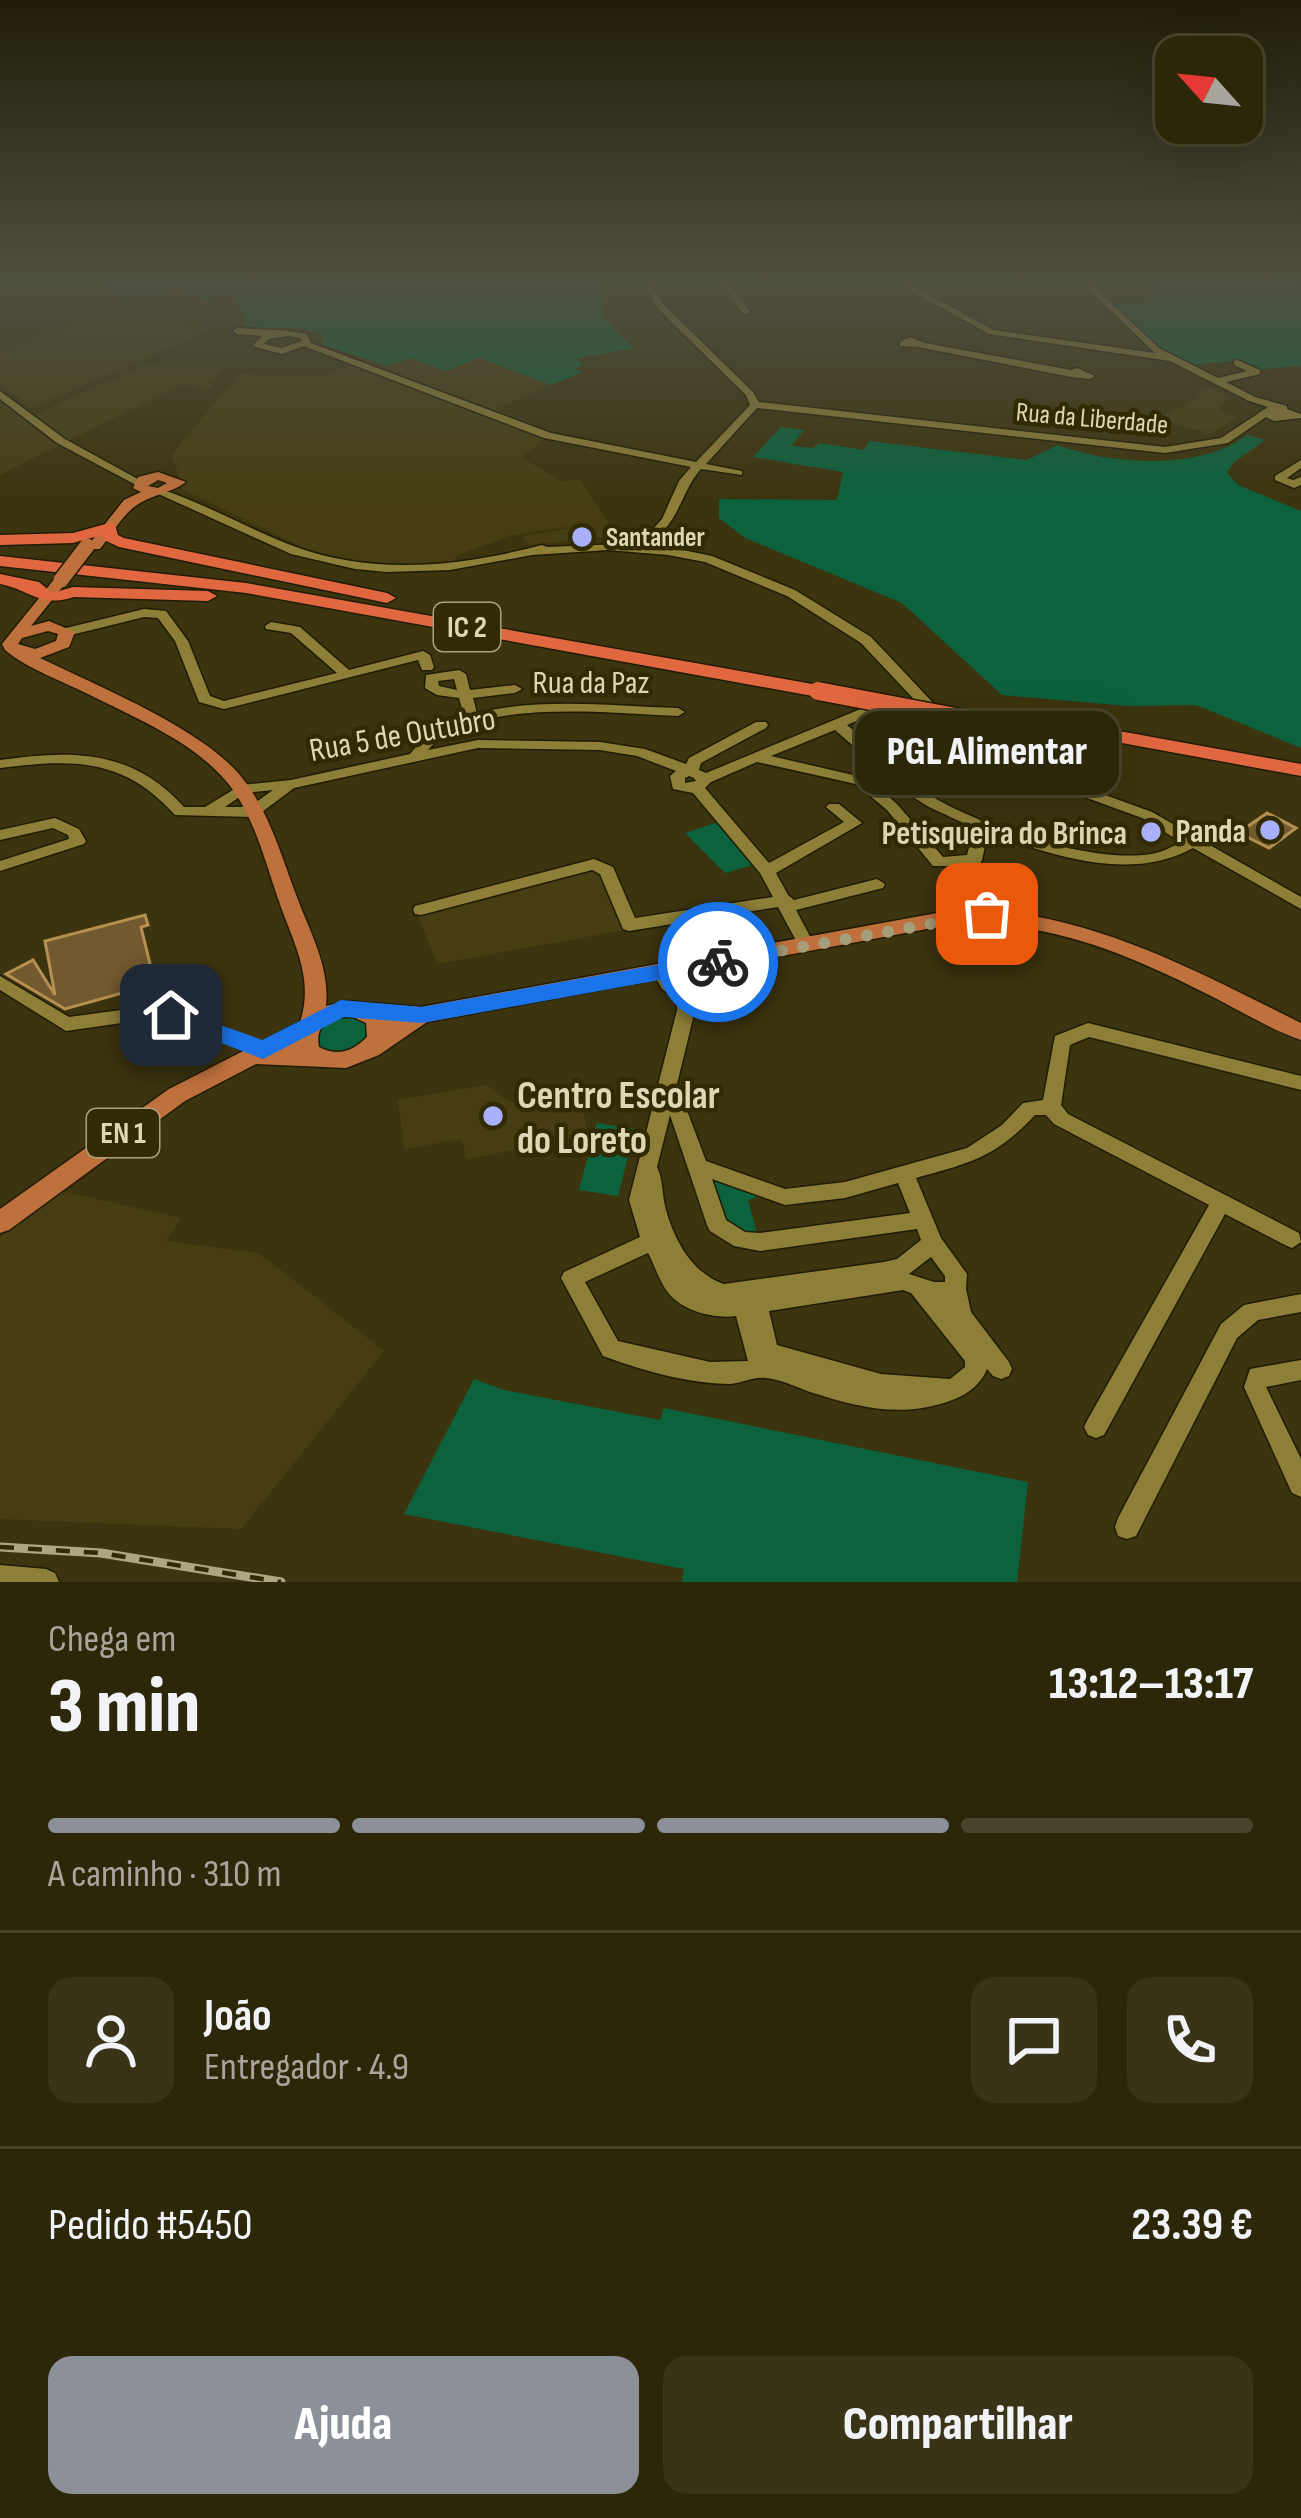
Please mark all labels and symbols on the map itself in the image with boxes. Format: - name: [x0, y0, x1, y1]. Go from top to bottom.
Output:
- north arrow: [1155, 36, 1263, 144]
- street label: Rua da Liberdade: [1015, 396, 1169, 442]
- place label: Santander: [606, 522, 705, 554]
- marker: Santander: [569, 524, 595, 550]
- road number: IC 2: [434, 603, 500, 651]
- street label: Rua da Paz: [533, 663, 650, 703]
- street label: Rua 5 de Outubro: [306, 699, 498, 771]
- callout: PGL Alimentar: [855, 710, 1119, 794]
- place label: Panda: [1175, 812, 1246, 852]
- place label: Petisqueira do Brinca: [881, 814, 1127, 854]
- marker: Panda: [1257, 817, 1283, 843]
- marker: Petisqueira do Brinca: [1138, 819, 1164, 845]
- pin: [936, 863, 1038, 965]
- courier: [658, 902, 778, 1022]
- pin: [120, 964, 222, 1066]
- place label: Centro Escolar do Loreto: [517, 1073, 720, 1165]
- marker: Centro Escolar do Loreto: [480, 1103, 506, 1129]
- road number: EN 1: [87, 1109, 159, 1157]

